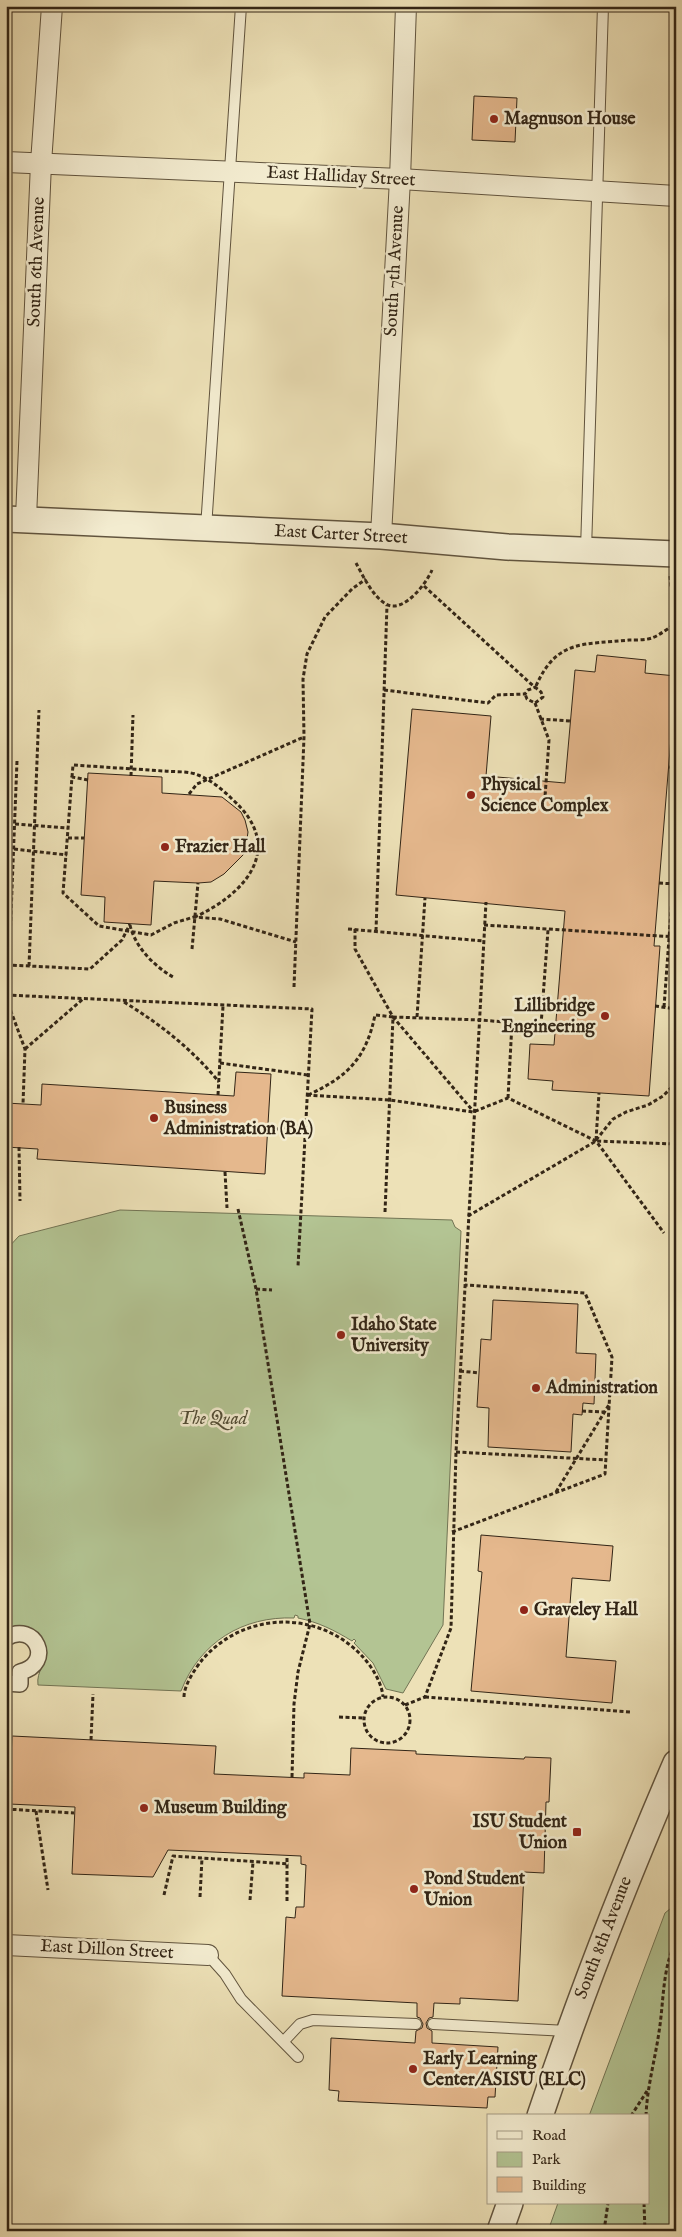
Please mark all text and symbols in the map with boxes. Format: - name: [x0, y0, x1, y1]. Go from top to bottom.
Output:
- place label: Magnuson House: [504, 108, 636, 131]
- marker: Magnuson House: [488, 113, 500, 125]
- street label: East Halliday Street: [266, 162, 416, 192]
- street label: South 6th Avenue: [23, 197, 51, 327]
- street label: South 7th Avenue: [380, 205, 410, 337]
- street label: East Carter Street: [274, 520, 408, 550]
- place label: Physical Science Complex: [481, 774, 609, 818]
- marker: Physical Science Complex: [465, 789, 477, 801]
- place label: Frazier Hall: [175, 836, 267, 859]
- marker: Frazier Hall: [159, 841, 171, 853]
- place label: Lillibridge Engineering: [501, 995, 596, 1039]
- marker: Lillibridge Engineering: [599, 1010, 611, 1022]
- place label: Business Administration (BA): [163, 1097, 313, 1141]
- marker: Business Administration (BA): [148, 1112, 160, 1124]
- place label: Idaho State University: [350, 1314, 437, 1358]
- marker: Idaho State University: [335, 1329, 347, 1341]
- place label: Administration: [545, 1377, 658, 1400]
- marker: Administration: [530, 1382, 542, 1394]
- park label: The Quad: [179, 1408, 249, 1431]
- place label: Graveley Hall: [534, 1599, 639, 1622]
- marker: Graveley Hall: [518, 1604, 530, 1616]
- place label: Museum Building: [154, 1797, 288, 1820]
- marker: Museum Building: [138, 1802, 150, 1814]
- place label: ISU Student Union: [473, 1811, 568, 1855]
- marker: ISU Student Union: [571, 1826, 583, 1838]
- place label: Pond Student Union: [423, 1868, 526, 1912]
- street label: South 8th Avenue: [570, 1873, 638, 2003]
- marker: Pond Student Union: [408, 1883, 420, 1895]
- street label: East Dillon Street: [40, 1935, 174, 1965]
- place label: Early Learning Center/ASISU (ELC): [423, 2048, 586, 2092]
- marker: Early Learning Center/ASISU (ELC): [407, 2063, 419, 2075]
- legend: [487, 2114, 650, 2204]
- text: Road: [532, 2126, 567, 2145]
- text: Park: [532, 2150, 562, 2169]
- text: Building: [532, 2176, 587, 2195]

